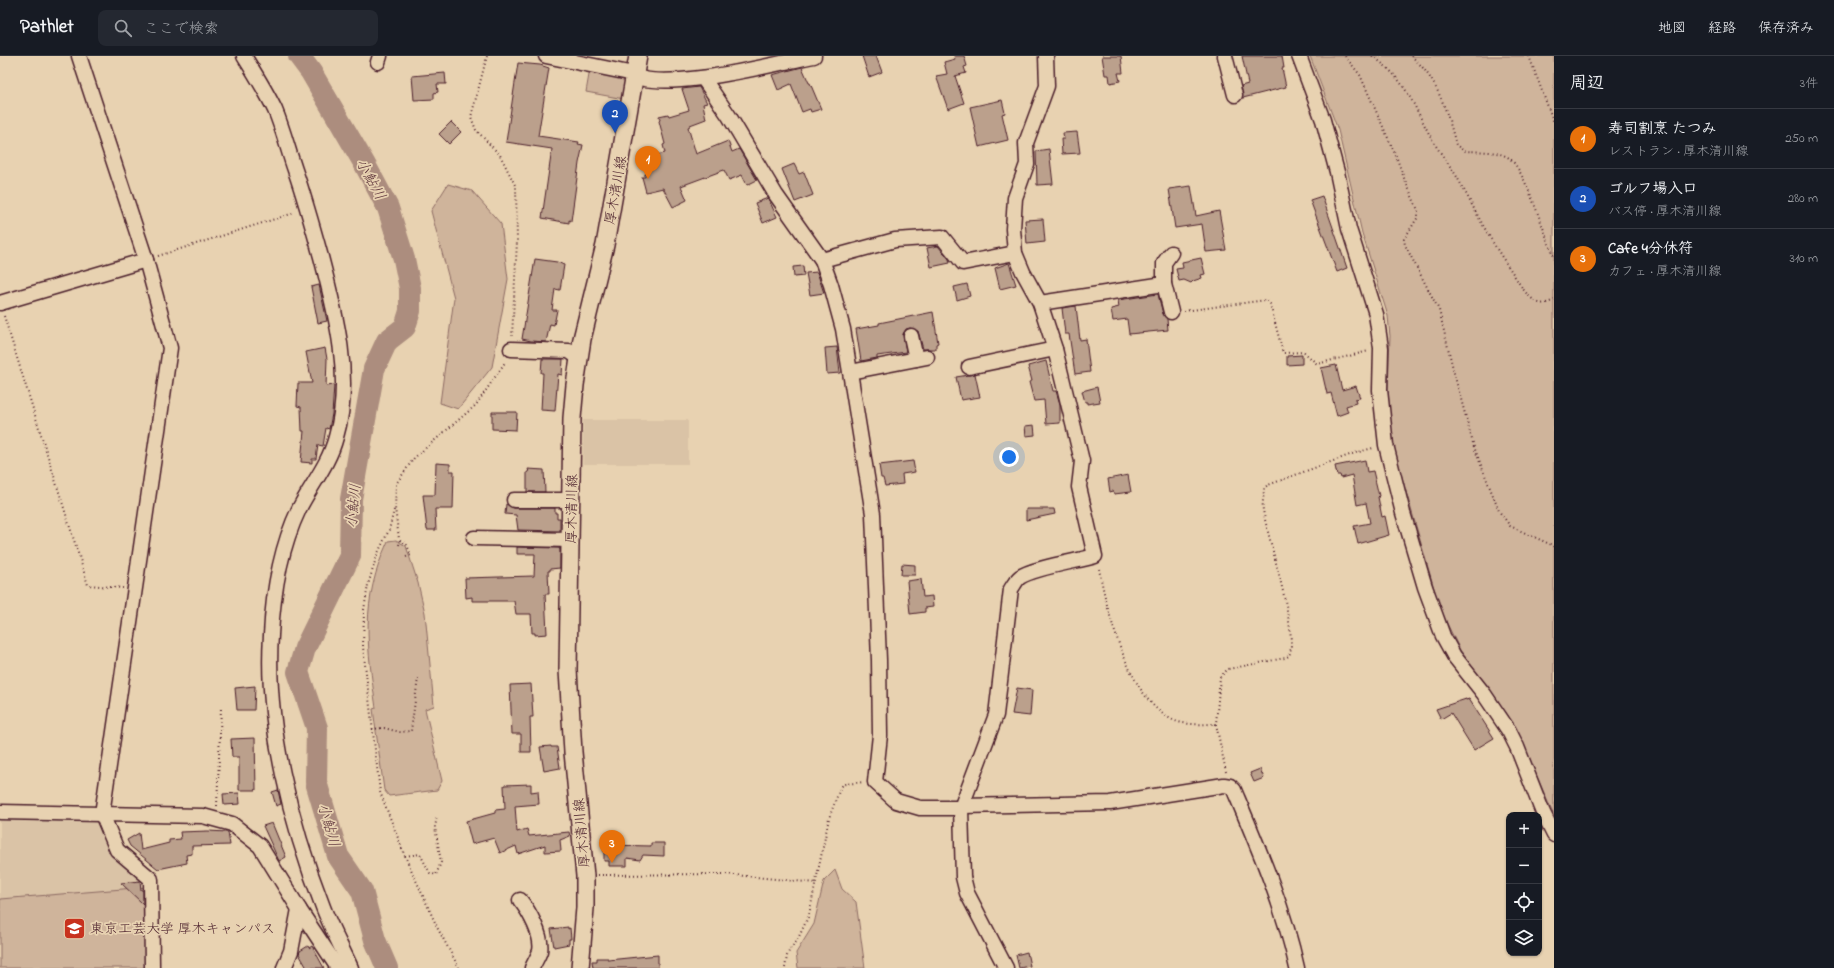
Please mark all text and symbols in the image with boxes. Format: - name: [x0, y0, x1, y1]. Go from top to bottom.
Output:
- search box: [98, 10, 378, 46]
- text: Pathlet: [20, 14, 74, 41]
- icon: search: [112, 17, 134, 39]
- text: ここで検索: [144, 18, 219, 40]
- text: 地図: [1658, 18, 1686, 39]
- text: 経路: [1708, 18, 1736, 39]
- text: 保存済み: [1758, 18, 1814, 39]
- text: 周辺: [1570, 71, 1604, 96]
- text: 3件: [1800, 74, 1818, 93]
- pin: 2: [602, 100, 628, 133]
- text: 寿司割烹 たつみ: [1608, 118, 1717, 140]
- text: 1: [1581, 129, 1585, 148]
- text: 250 m: [1785, 129, 1818, 148]
- text: レストラン · 厚木清川線: [1608, 142, 1748, 161]
- pin: 1: [635, 146, 661, 179]
- water label: 小鮎川: [350, 154, 391, 205]
- street label: 厚木清川線: [600, 154, 633, 227]
- text: ゴルフ場入口: [1608, 178, 1697, 200]
- text: 2: [1580, 189, 1586, 208]
- text: 280 m: [1788, 189, 1818, 208]
- text: バス停 · 厚木清川線: [1608, 202, 1721, 221]
- text: Cafe 4分休符: [1608, 238, 1693, 260]
- text: 3: [1580, 249, 1586, 268]
- text: 310 m: [1790, 249, 1818, 268]
- text: カフェ · 厚木清川線: [1608, 262, 1721, 281]
- your location: [999, 447, 1019, 467]
- street label: 厚木清川線: [561, 474, 584, 544]
- water label: 小鮎川: [341, 483, 367, 529]
- street label: 厚木清川線: [569, 797, 596, 869]
- water label: 小鮎川: [311, 801, 345, 850]
- map controls: [1506, 812, 1542, 956]
- button: +: [1506, 812, 1542, 848]
- pin: 3: [599, 830, 625, 863]
- button: −: [1506, 848, 1542, 884]
- button: locate: [1506, 884, 1542, 920]
- school or university icon: 東京工芸大学 厚木キャンパス: [61, 915, 87, 941]
- place label: 東京工芸大学 厚木キャンパス: [90, 919, 275, 940]
- button: layers: [1506, 920, 1542, 956]

